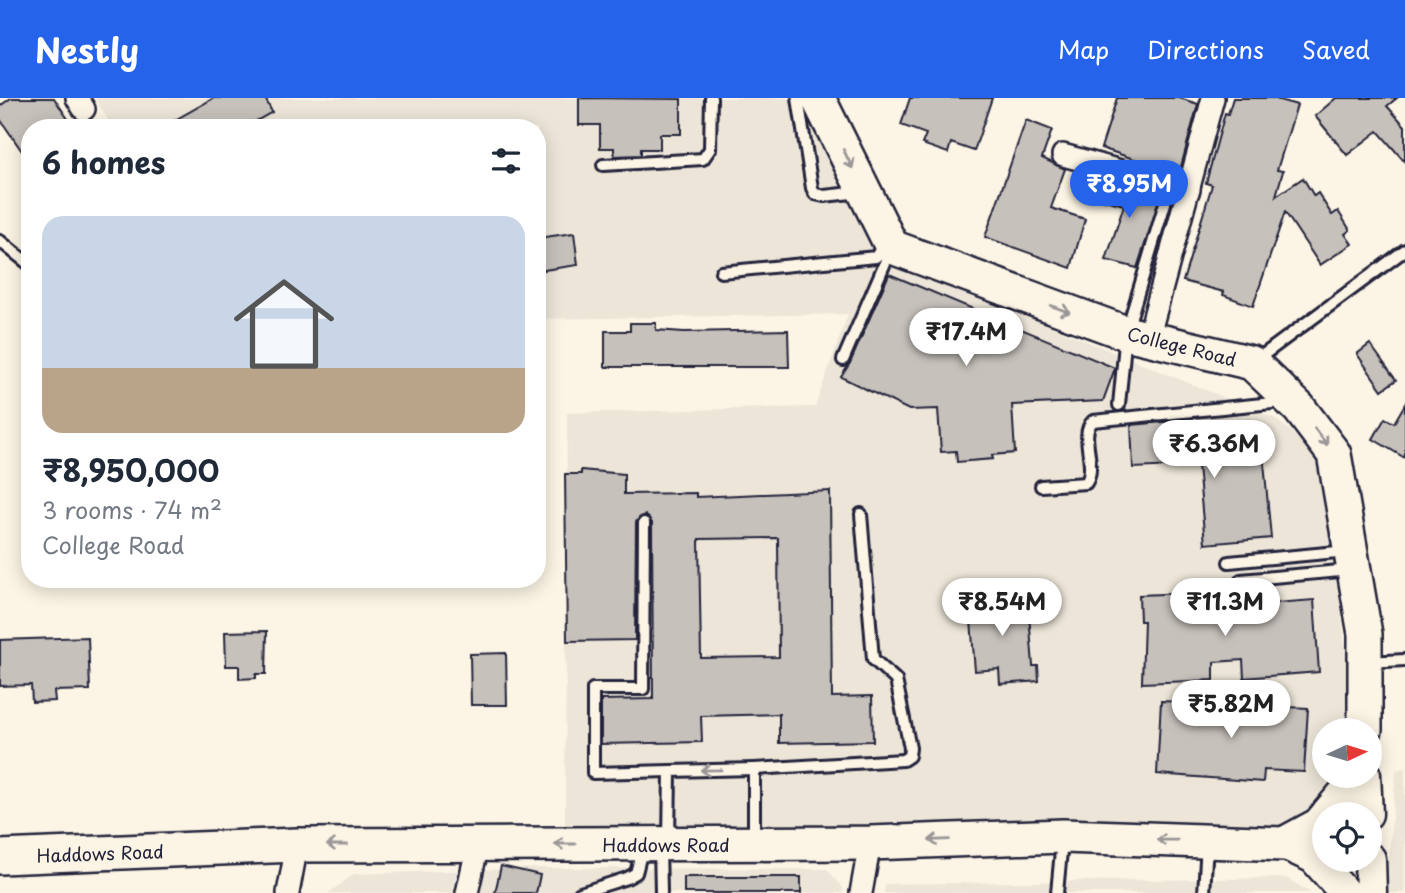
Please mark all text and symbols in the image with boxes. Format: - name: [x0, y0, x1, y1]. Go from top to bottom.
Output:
- text: Nestly: [35, 24, 139, 74]
- text: Map: [1058, 31, 1109, 67]
- text: Directions: [1147, 31, 1264, 67]
- text: Saved: [1302, 31, 1370, 67]
- text: 6 homes: [42, 139, 165, 184]
- icon: filters: [487, 142, 525, 180]
- one-way arrow: [842, 148, 856, 169]
- pin: ₹8.95M: [1072, 160, 1186, 220]
- text: ₹8.95M: [1086, 165, 1172, 200]
- icon: home: [221, 261, 347, 387]
- one-way arrow: [1048, 303, 1070, 316]
- pin: ₹17.4M: [909, 308, 1023, 368]
- text: ₹17.4M: [925, 313, 1007, 348]
- street label: College Road: [1125, 319, 1239, 373]
- pin: ₹6.36M: [1157, 420, 1271, 480]
- text: ₹6.36M: [1169, 425, 1259, 460]
- one-way arrow: [1313, 427, 1328, 445]
- text: ₹8,950,000: [42, 447, 219, 492]
- text: 3 rooms · 74 m²: [42, 492, 222, 527]
- text: College Road: [42, 527, 184, 562]
- pin: ₹8.54M: [945, 578, 1059, 638]
- pin: ₹11.3M: [1168, 578, 1282, 638]
- text: ₹8.54M: [958, 583, 1046, 618]
- text: ₹11.3M: [1186, 583, 1264, 618]
- pin: ₹5.82M: [1174, 680, 1288, 740]
- text: ₹5.82M: [1188, 685, 1274, 720]
- north arrow: [1312, 718, 1382, 788]
- map controls: [1312, 718, 1382, 872]
- one-way arrow: [700, 763, 723, 777]
- button: locate: [1312, 802, 1382, 872]
- street label: Haddows Road: [602, 831, 730, 858]
- one-way arrow: [1156, 833, 1179, 846]
- one-way arrow: [928, 834, 951, 847]
- street label: Haddows Road: [36, 837, 164, 869]
- one-way arrow: [554, 837, 577, 851]
- one-way arrow: [326, 838, 349, 852]

